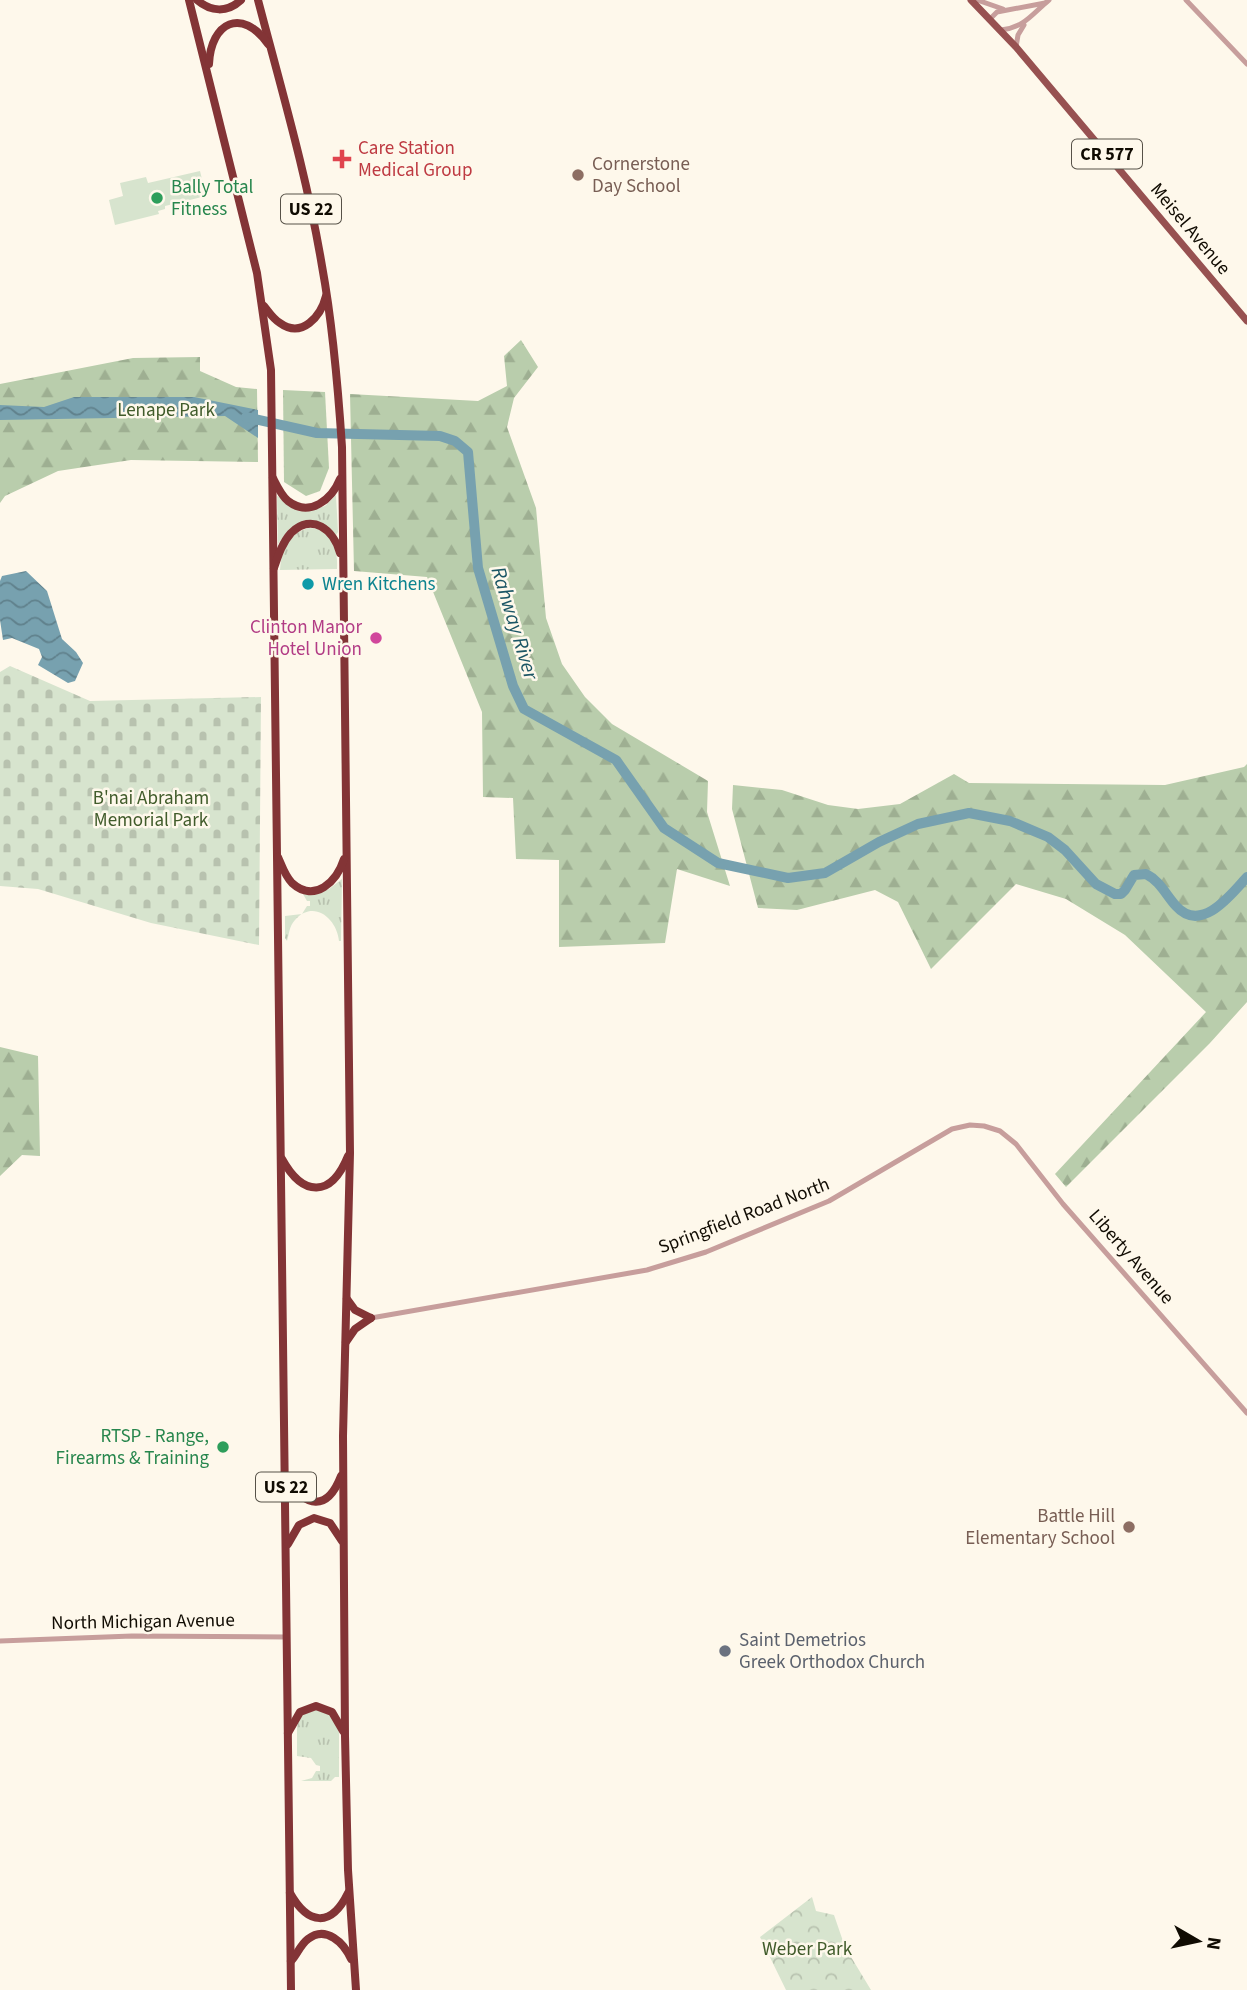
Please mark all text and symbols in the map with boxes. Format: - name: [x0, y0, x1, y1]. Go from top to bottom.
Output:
- place label: Care Station Medical Group: [358, 135, 472, 184]
- road number: CR 577: [1072, 140, 1142, 168]
- marker: Care Station Medical Group: [332, 149, 352, 169]
- place label: Cornerstone Day School: [592, 151, 690, 200]
- marker: Cornerstone Day School: [570, 167, 586, 183]
- place label: Bally Total Fitness: [171, 174, 254, 223]
- street label: Meisel Avenue: [1144, 177, 1236, 281]
- marker: Bally Total Fitness: [149, 190, 165, 206]
- road number: US 22: [281, 194, 341, 224]
- park label: Lenape Park: [117, 397, 215, 424]
- water label: Rahway River: [484, 563, 547, 684]
- place label: Wren Kitchens: [322, 571, 436, 598]
- marker: Wren Kitchens: [300, 576, 316, 592]
- place label: Clinton Manor Hotel Union: [250, 614, 362, 663]
- marker: Clinton Manor Hotel Union: [368, 630, 384, 646]
- park label: B'nai Abraham Memorial Park: [93, 785, 209, 834]
- street label: Springfield Road North: [655, 1171, 833, 1261]
- street label: Liberty Avenue: [1082, 1204, 1180, 1310]
- place label: RTSP - Range, Firearms & Training: [56, 1423, 209, 1472]
- marker: RTSP - Range, Firearms & Training: [215, 1439, 231, 1455]
- road number: US 22: [256, 1472, 316, 1502]
- place label: Battle Hill Elementary School: [965, 1503, 1115, 1552]
- marker: Battle Hill Elementary School: [1121, 1519, 1137, 1535]
- street label: North Michigan Avenue: [51, 1607, 235, 1637]
- place label: Saint Demetrios Greek Orthodox Church: [739, 1627, 925, 1676]
- marker: Saint Demetrios Greek Orthodox Church: [717, 1643, 733, 1659]
- north arrow: [1163, 1906, 1233, 1976]
- text: N: [1199, 1935, 1228, 1952]
- park label: Weber Park: [762, 1936, 853, 1963]

